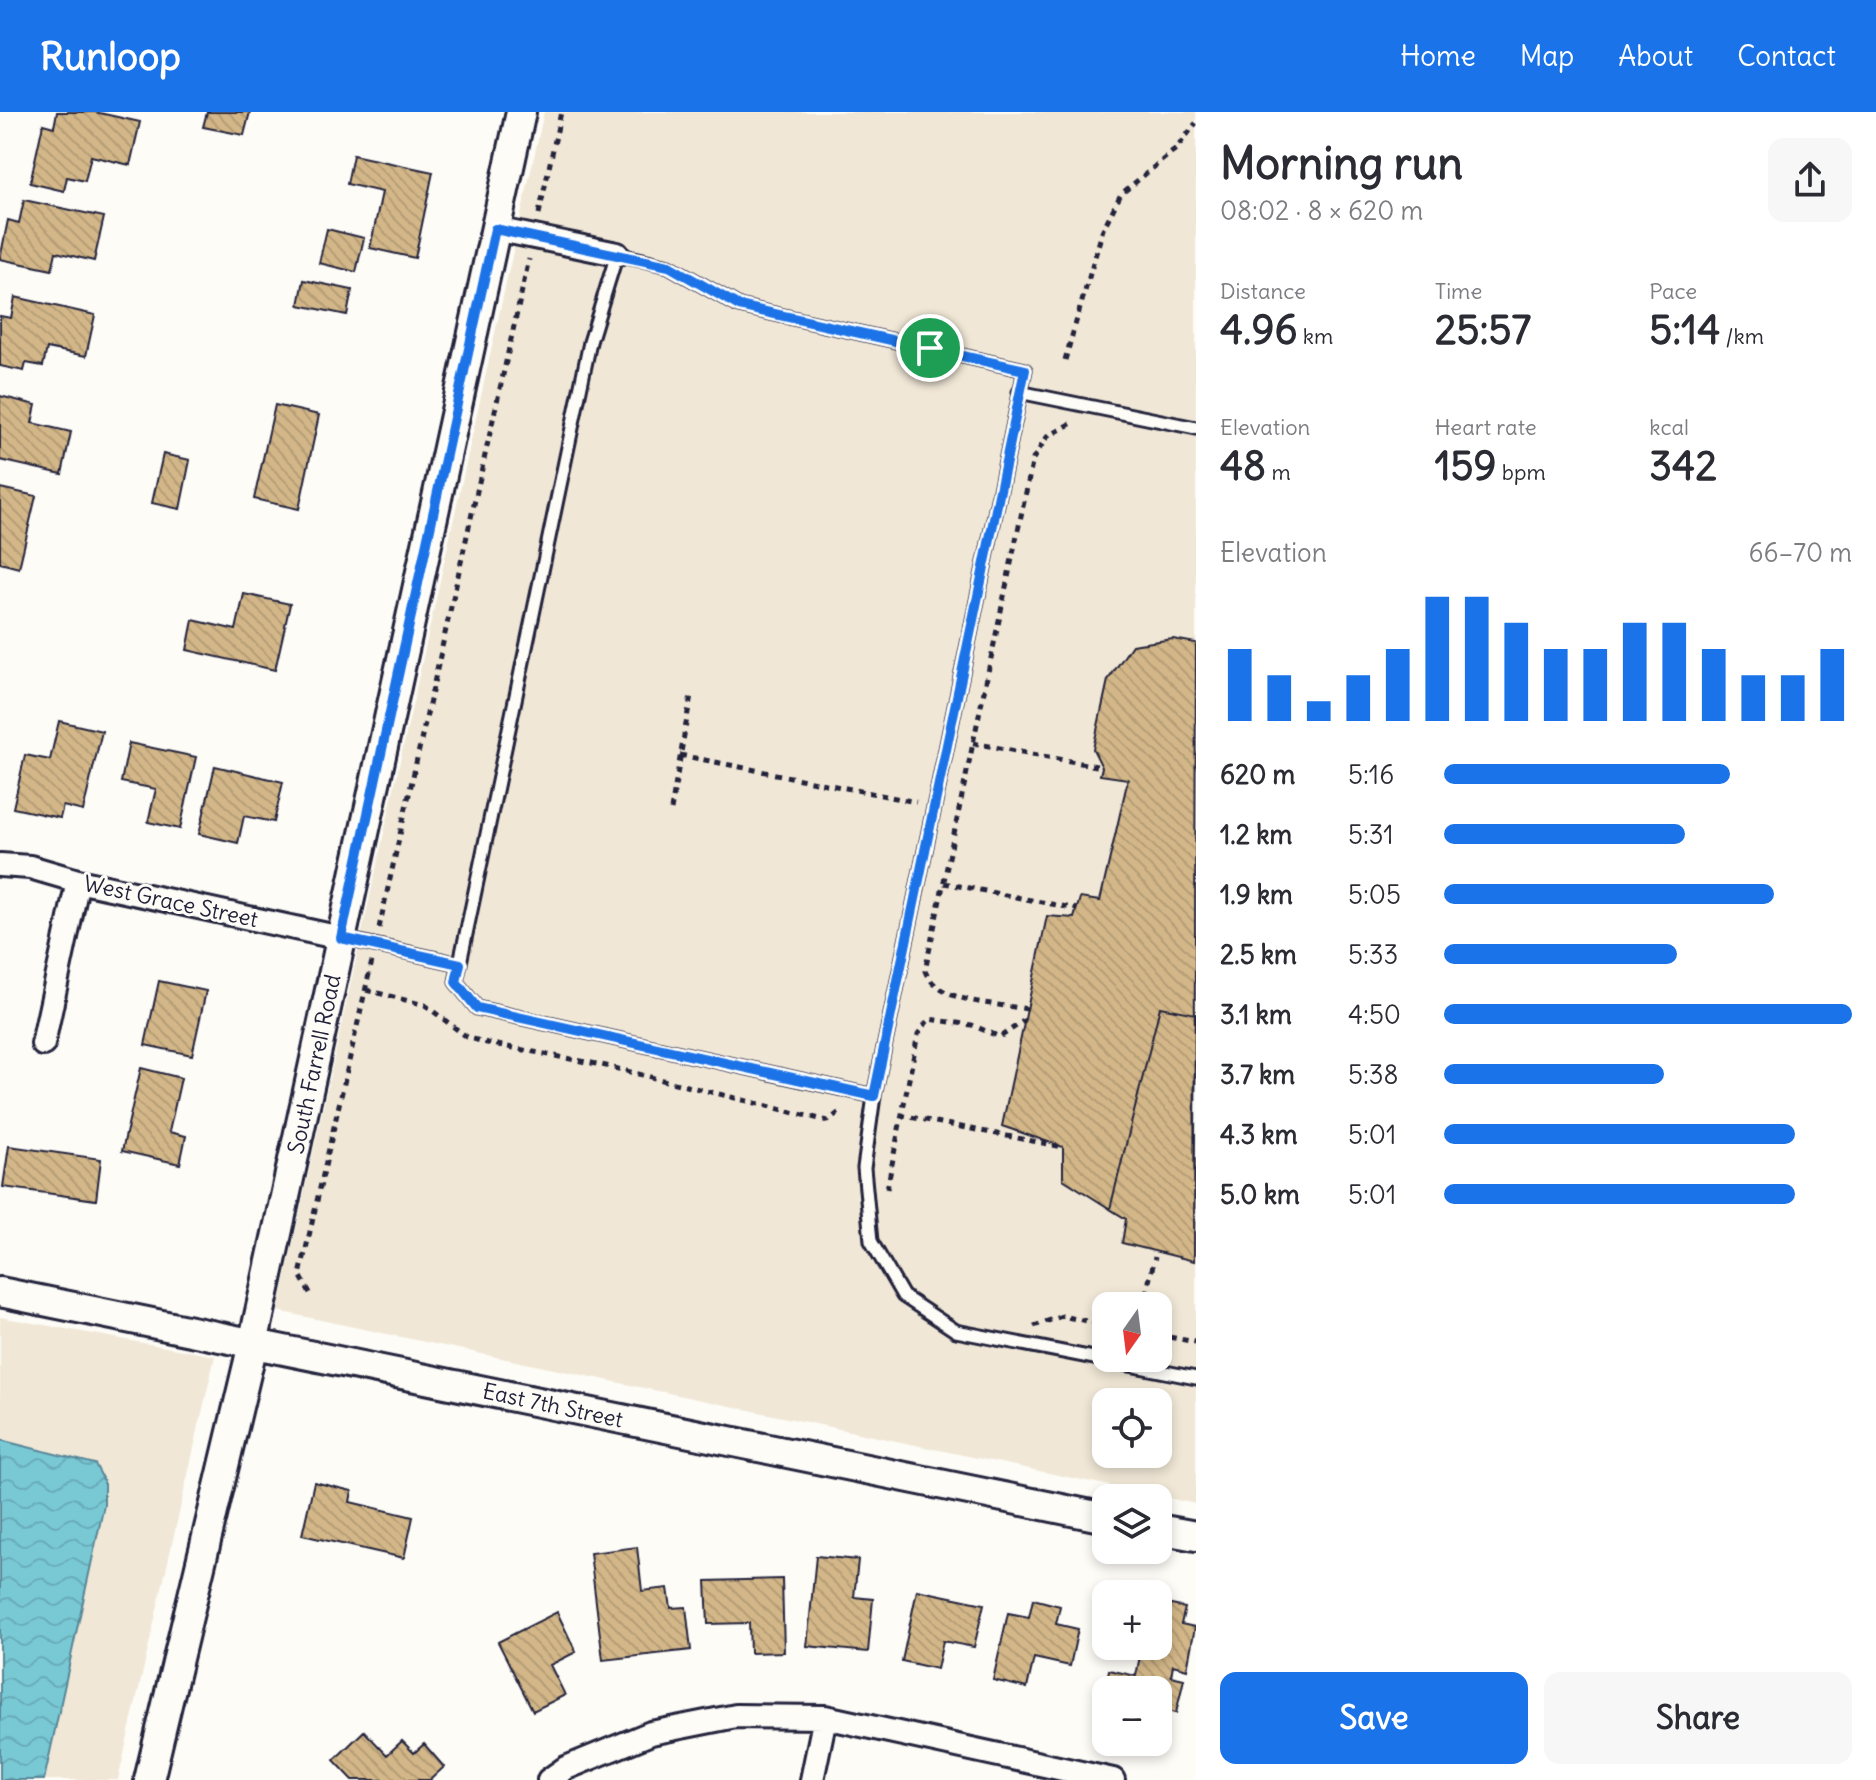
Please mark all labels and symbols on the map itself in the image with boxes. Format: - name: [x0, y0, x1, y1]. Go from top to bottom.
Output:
- pin: [896, 314, 964, 382]
- street label: West Grace Street: [81, 869, 261, 933]
- street label: South Farrell Road: [281, 972, 347, 1156]
- north arrow: [1092, 1292, 1172, 1372]
- street label: East 7th Street: [480, 1376, 626, 1434]

